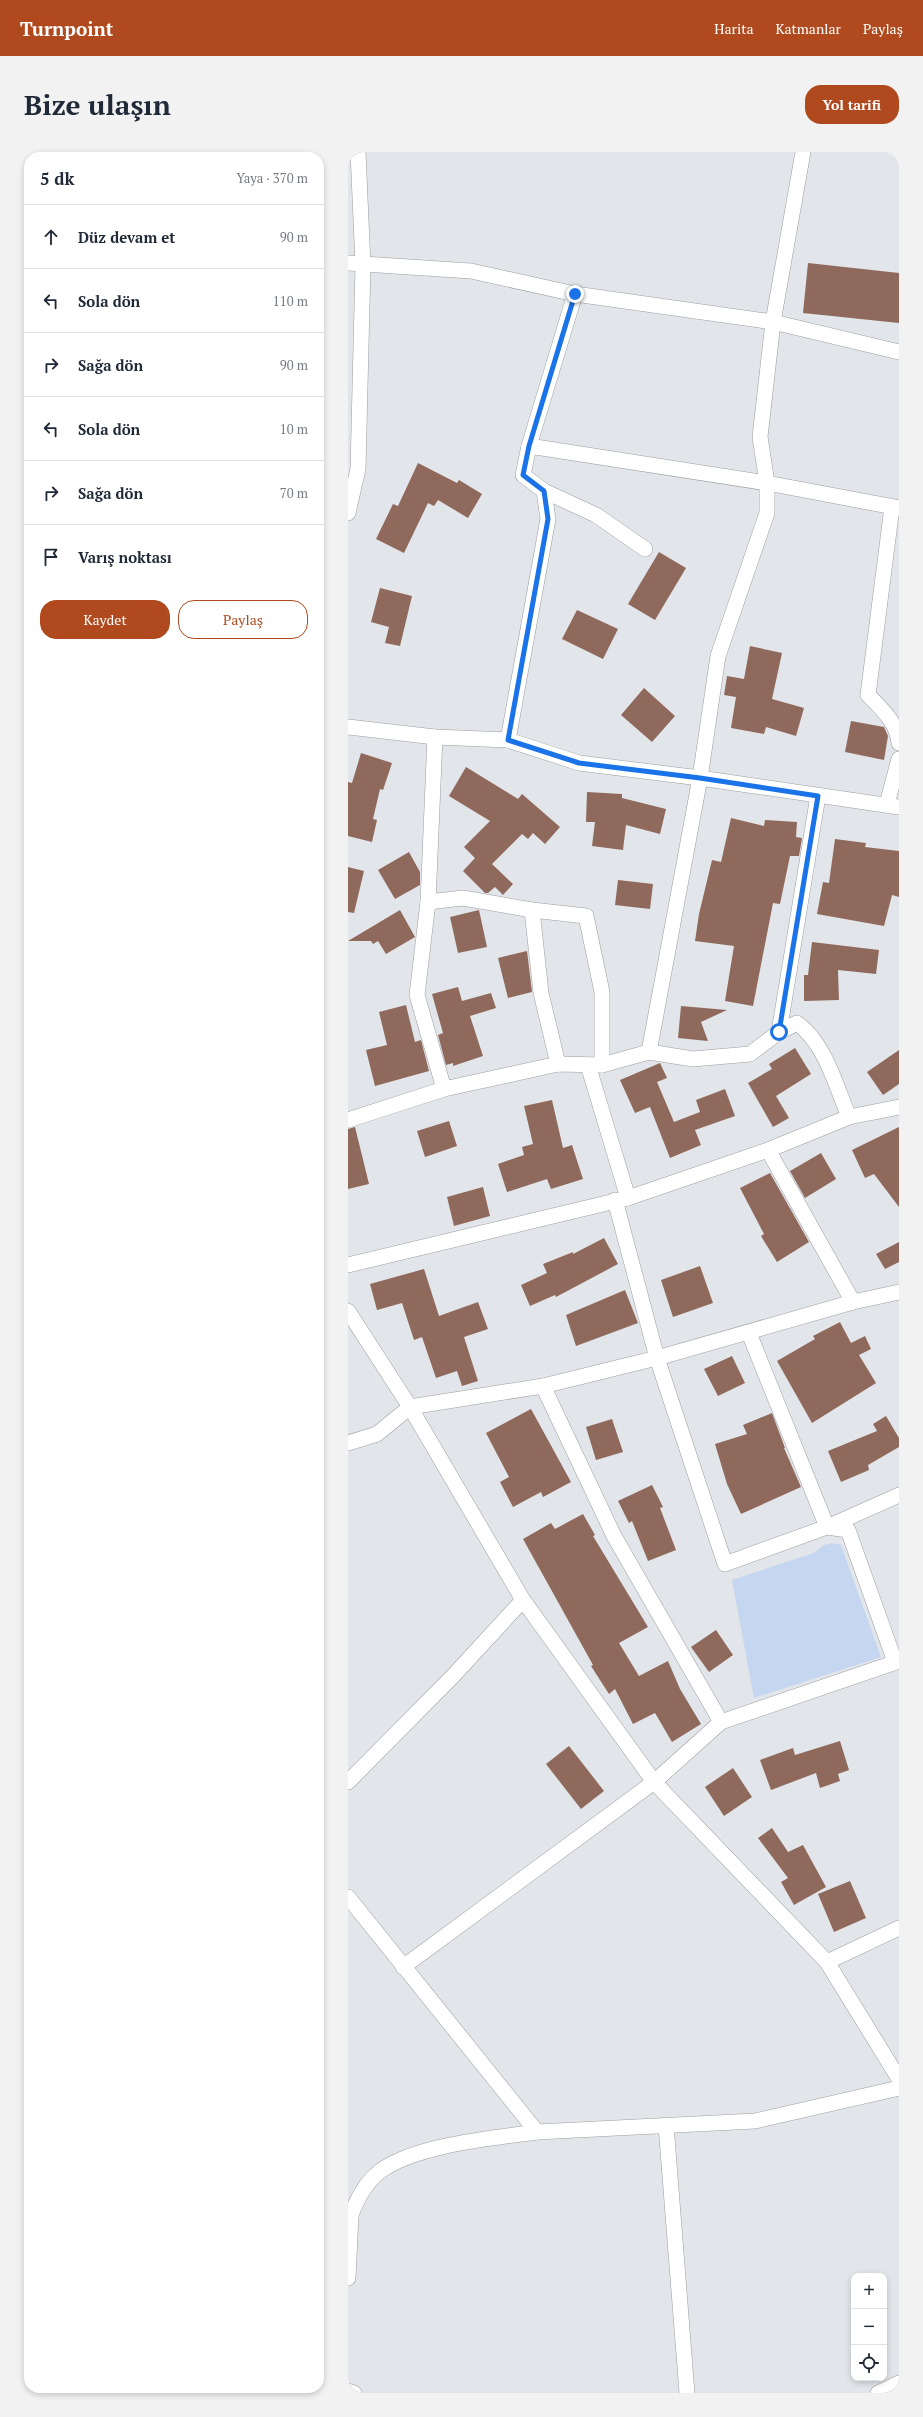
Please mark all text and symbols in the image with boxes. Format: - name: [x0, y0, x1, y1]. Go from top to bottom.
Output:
- text: Turnpoint: [20, 16, 113, 41]
- text: Harita: [714, 19, 753, 38]
- text: Katmanlar: [775, 19, 841, 38]
- text: Paylaş: [863, 19, 903, 38]
- button: Yol tarifi: [805, 85, 899, 124]
- text: Bize ulaşın: [24, 86, 171, 123]
- text: 5 dk: [40, 167, 74, 190]
- text: Yaya · 370 m: [236, 169, 308, 187]
- icon: ahead: [40, 226, 62, 248]
- text: Düz devam et: [78, 227, 175, 247]
- text: 90 m: [280, 228, 308, 246]
- route end: [566, 285, 584, 303]
- icon: left: [40, 290, 62, 312]
- text: Sola dön: [78, 291, 140, 311]
- text: 110 m: [273, 292, 308, 310]
- icon: right: [40, 354, 62, 376]
- text: Sağa dön: [78, 355, 143, 375]
- text: 90 m: [280, 356, 308, 374]
- icon: left: [40, 418, 62, 440]
- text: Sola dön: [78, 419, 140, 439]
- text: 10 m: [280, 420, 308, 438]
- icon: right: [40, 482, 62, 504]
- text: Sağa dön: [78, 483, 143, 503]
- text: 70 m: [280, 484, 308, 502]
- icon: arrive: [40, 546, 62, 568]
- text: Varış noktası: [78, 547, 172, 567]
- button: Kaydet: [40, 600, 170, 639]
- button: Paylaş: [178, 600, 308, 639]
- route start: [770, 1023, 788, 1041]
- map controls: [851, 2273, 887, 2381]
- button: +: [851, 2273, 887, 2309]
- button: −: [851, 2309, 887, 2345]
- button: locate: [851, 2345, 887, 2381]

